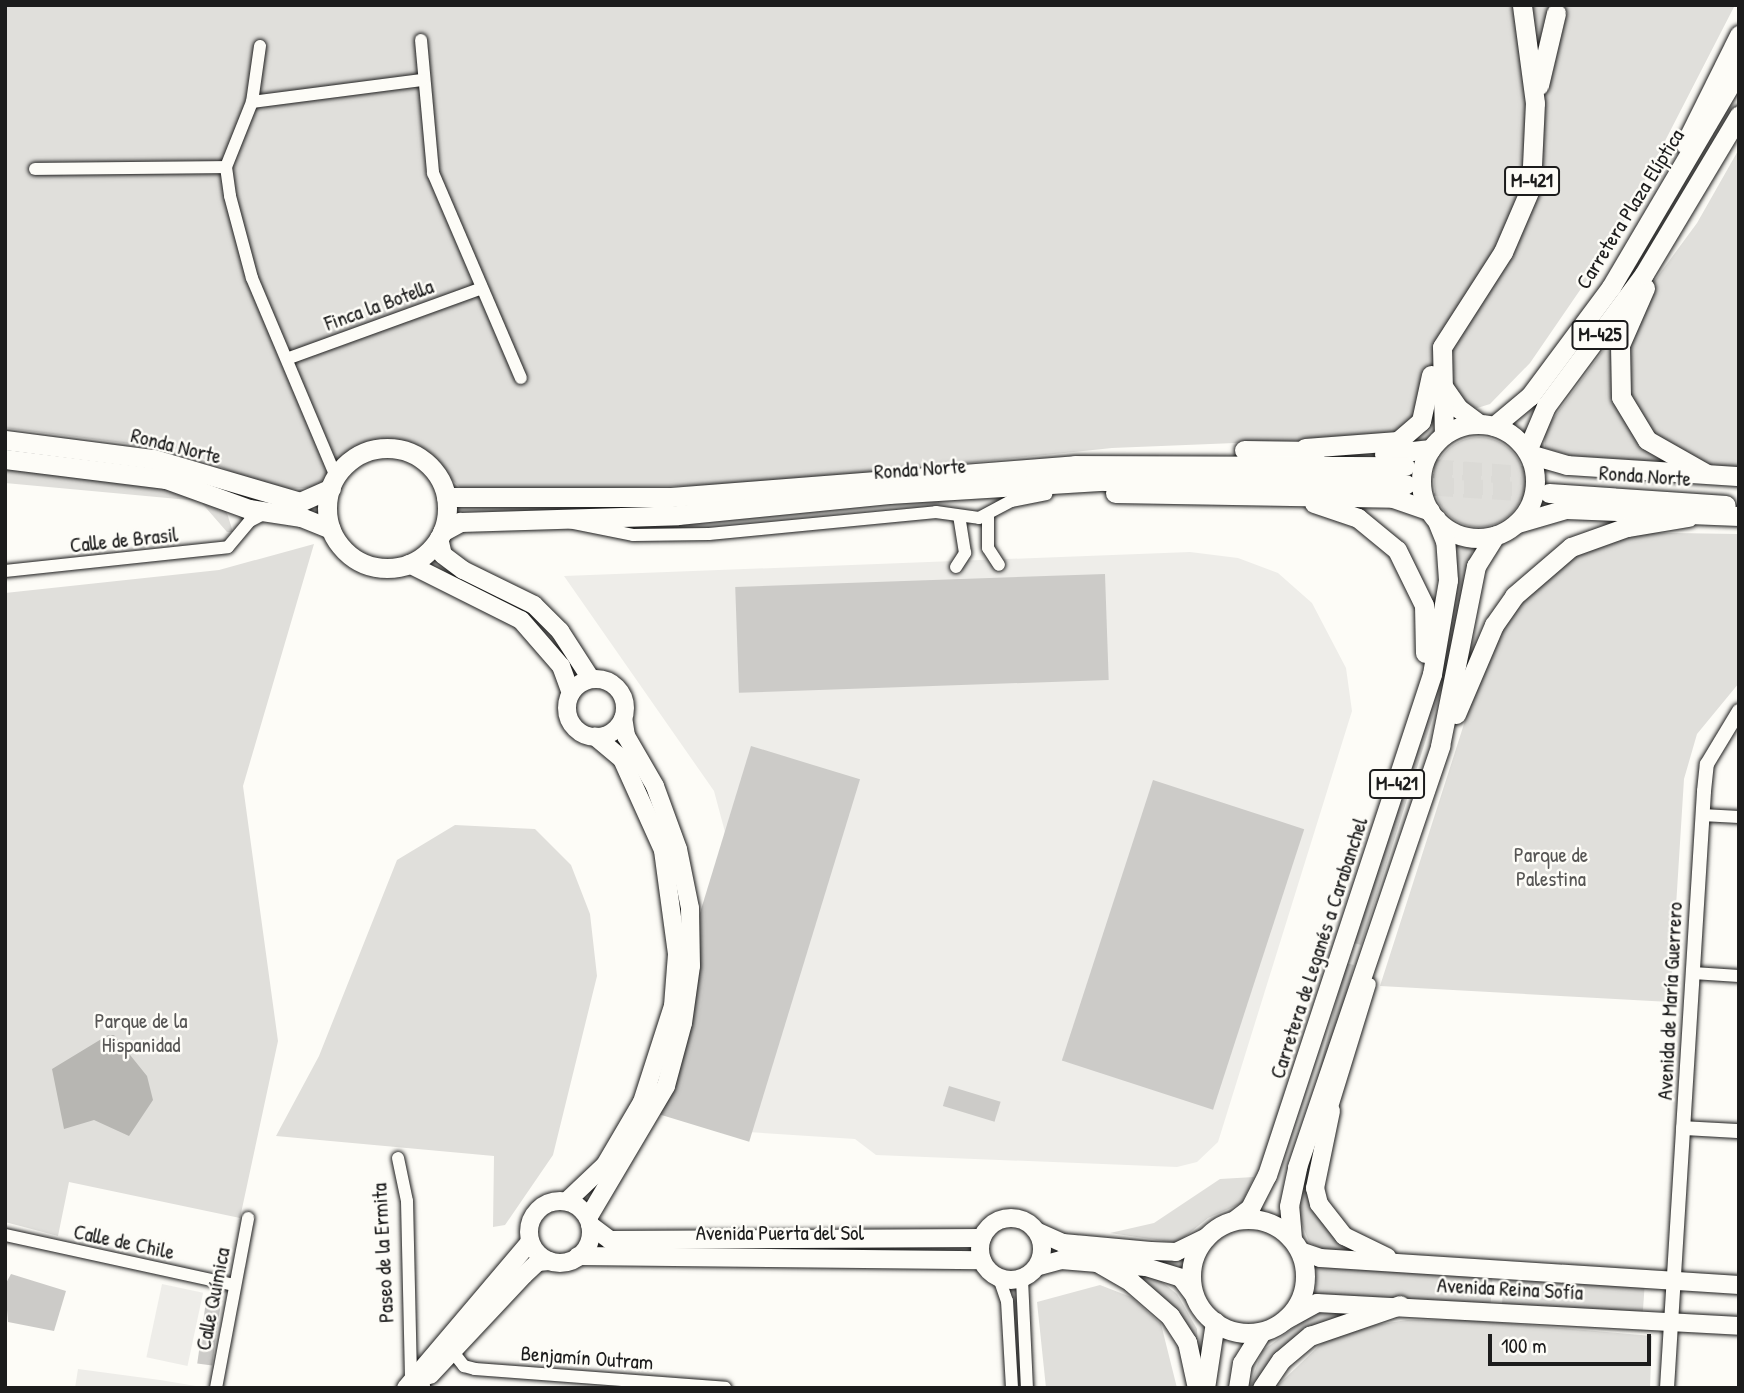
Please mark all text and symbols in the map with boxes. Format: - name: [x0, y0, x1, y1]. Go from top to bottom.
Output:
- street label: Carretera Plaza Elíptica: [1571, 124, 1689, 294]
- road number: M-421: [1504, 166, 1560, 196]
- street label: Finca la Botella: [321, 274, 437, 336]
- road number: M-425: [1570, 320, 1630, 350]
- street label: Ronda Norte: [128, 423, 224, 469]
- street label: Ronda Norte: [873, 453, 967, 485]
- street label: Ronda Norte: [1598, 460, 1692, 492]
- street label: Calle de Brasil: [69, 522, 179, 558]
- road number: M-421: [1369, 768, 1425, 800]
- street label: Carretera de Leganés a Carabanchel: [1265, 814, 1373, 1082]
- park label: Parque de Palestina: [1514, 842, 1588, 892]
- street label: Avenida de María Guerrero: [1652, 901, 1688, 1101]
- park label: Parque de la Hispanidad: [95, 1008, 187, 1058]
- street label: Paseo de la Ermita: [367, 1182, 399, 1324]
- street label: Calle de Chile: [71, 1219, 177, 1265]
- street label: Avenida Puerta del Sol: [696, 1220, 864, 1246]
- street label: Calle Química: [191, 1245, 235, 1353]
- street label: Avenida Reina Sofía: [1436, 1273, 1584, 1305]
- scale bar: [1492, 1320, 1655, 1364]
- text: 100 m: [1501, 1331, 1547, 1360]
- street label: Benjamín Outram: [520, 1341, 654, 1375]

